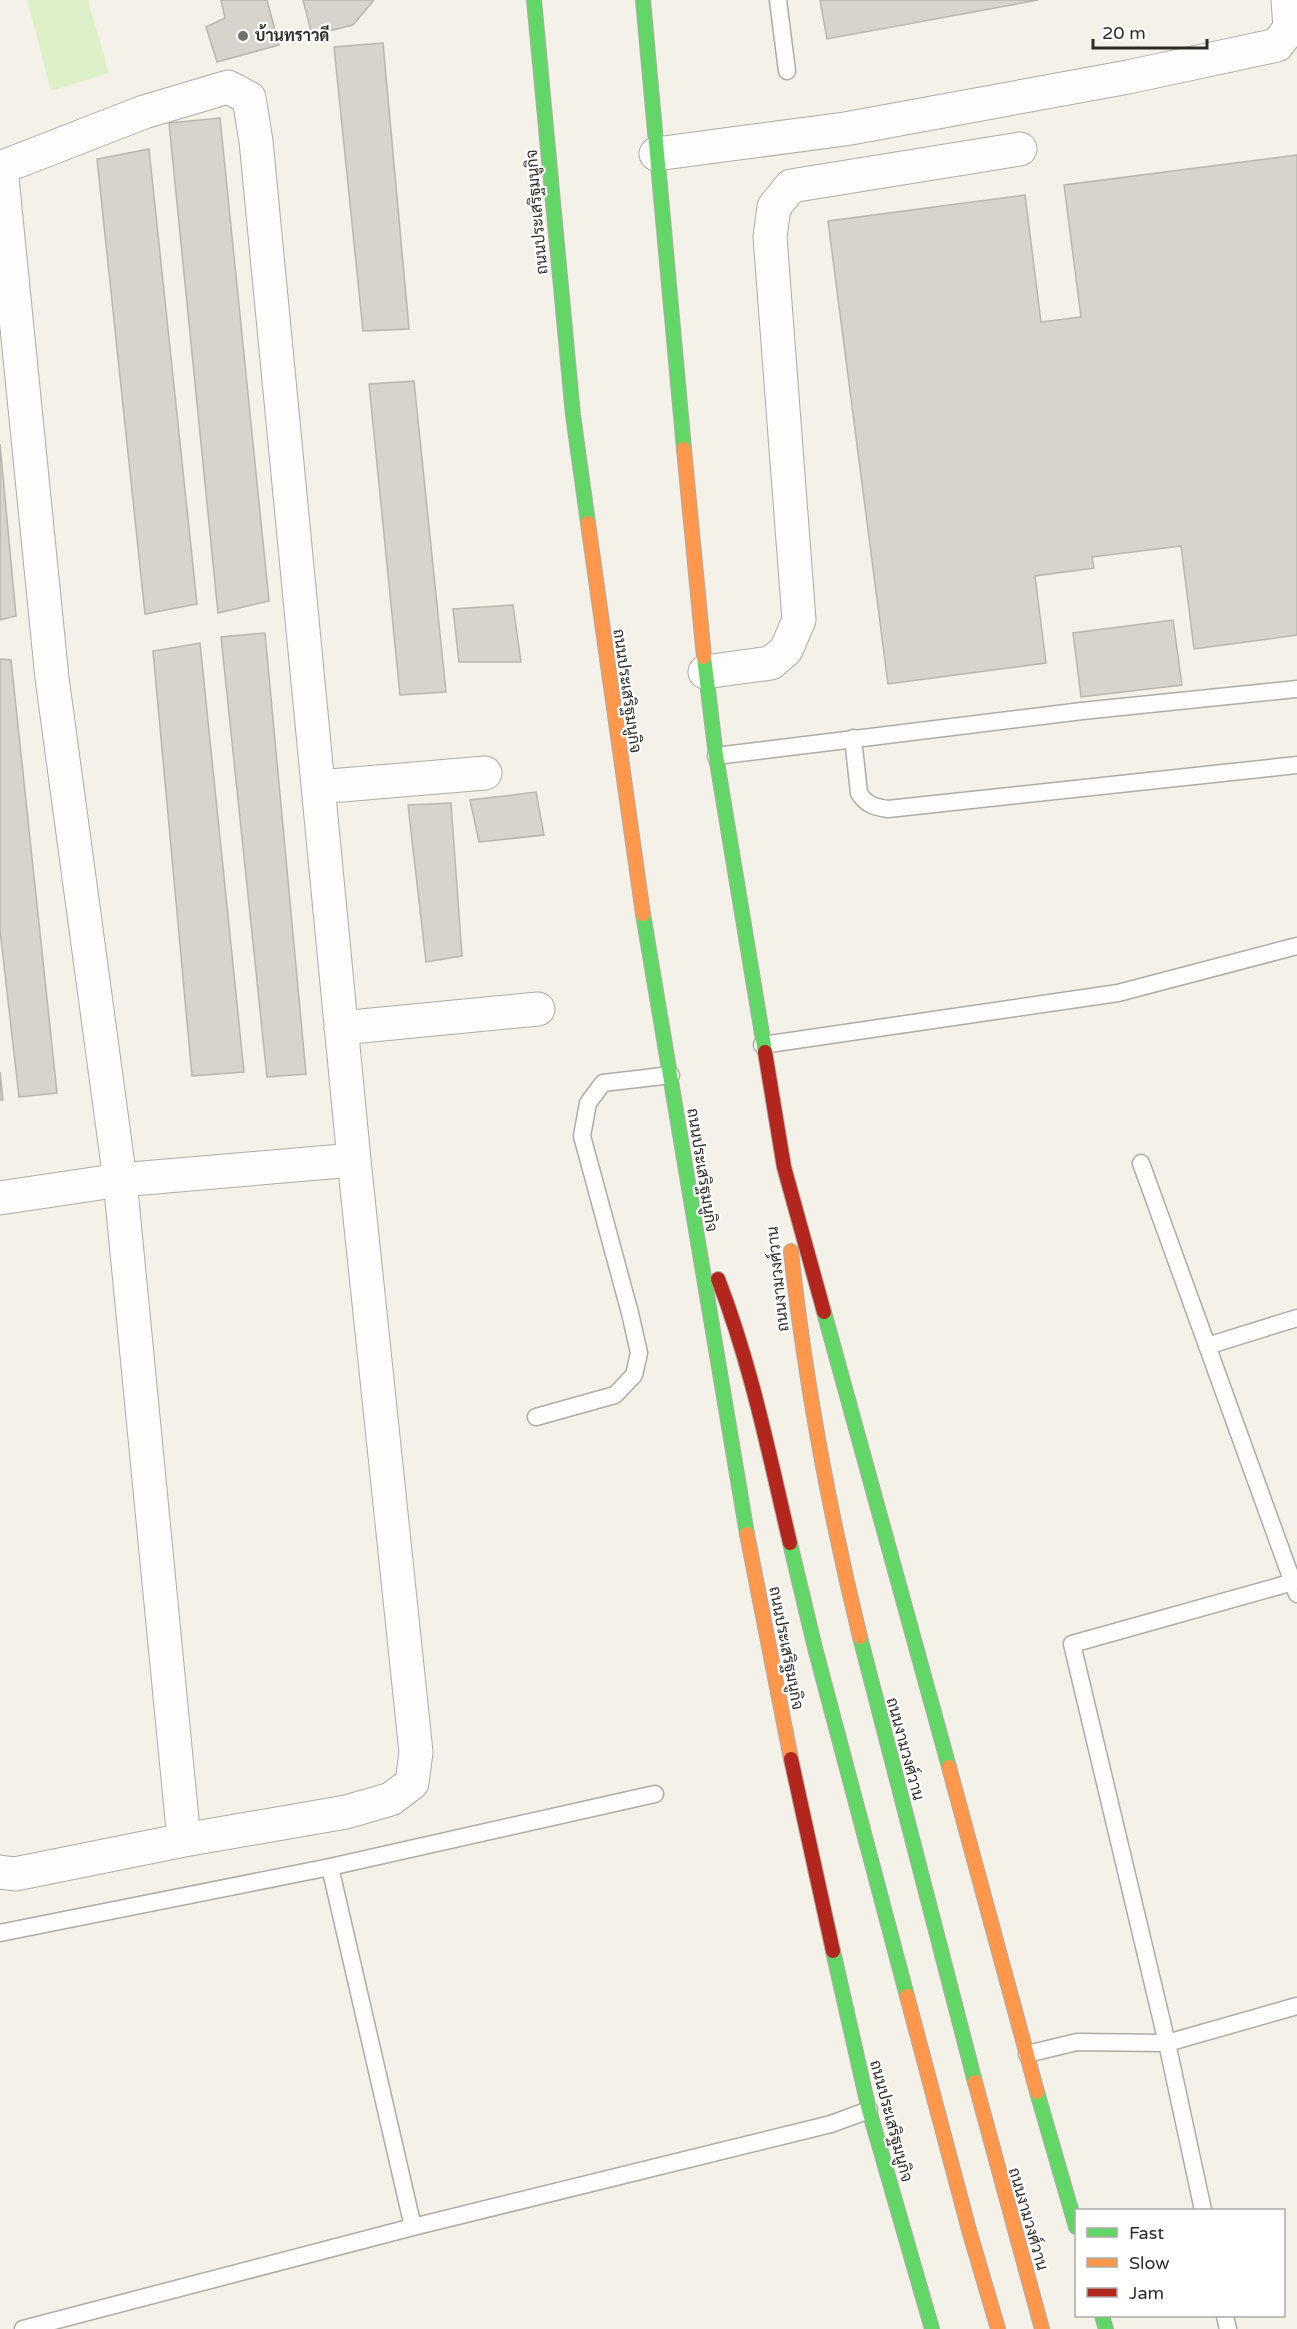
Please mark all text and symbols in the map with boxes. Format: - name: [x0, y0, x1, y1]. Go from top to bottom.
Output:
- scale bar: [1093, 12, 1207, 50]
- text: 20 m: [1102, 22, 1146, 44]
- place label: บ้านทราวดี: [255, 24, 329, 46]
- marker: บ้านทราวดี: [236, 29, 250, 43]
- street label: ถนนประเสริฐมนูกิจ: [522, 149, 553, 275]
- street label: ถนนประเสริฐมนูกิจ: [607, 628, 646, 755]
- street label: ถนนประเสริฐมนูกิจ: [681, 1107, 722, 1234]
- street label: ถนนงามวงศ์วาน: [760, 1225, 793, 1333]
- street label: ถนนประเสริฐมนูกิจ: [763, 1585, 808, 1712]
- street label: ถนนงามวงศ์วาน: [882, 1695, 931, 1803]
- street label: ถนนประเสริฐมนูกิจ: [864, 2058, 917, 2184]
- street label: ถนนงามวงศ์วาน: [1004, 2165, 1055, 2273]
- legend: [1075, 2209, 1285, 2317]
- text: Fast: [1129, 2222, 1164, 2244]
- text: Slow: [1129, 2252, 1170, 2274]
- text: Jam: [1129, 2282, 1164, 2304]

